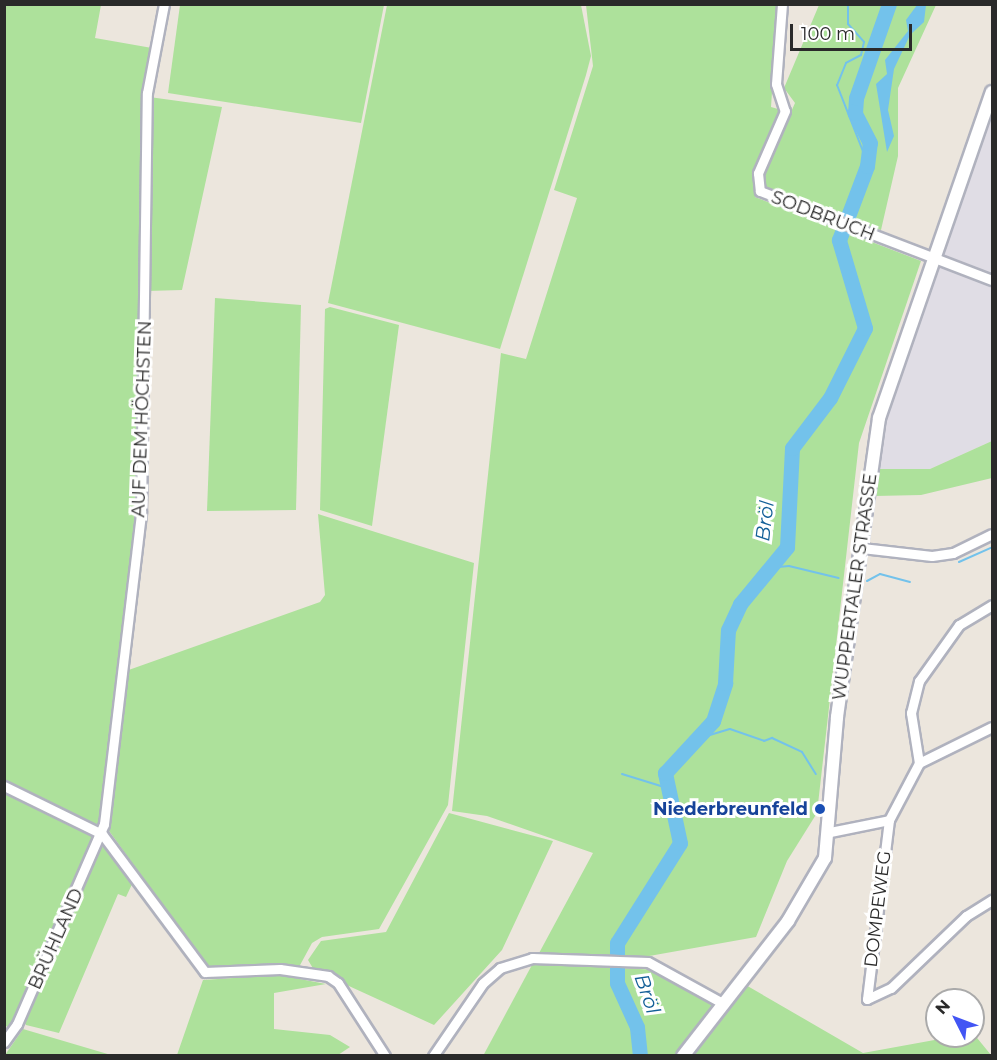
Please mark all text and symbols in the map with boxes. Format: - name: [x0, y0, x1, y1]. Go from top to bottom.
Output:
- scale bar: [793, 12, 914, 50]
- text: 100 m: [801, 23, 855, 45]
- street label: SODBRUCH: [768, 186, 878, 246]
- street label: AUF DEM HÖCHSTEN: [128, 320, 156, 518]
- street label: WUPPERTALER STRASSE: [828, 472, 882, 702]
- water label: Bröl: [751, 499, 779, 543]
- place label: Niederbreunfeld: [653, 798, 808, 820]
- marker: Niederbreunfeld: [813, 802, 827, 816]
- street label: DOMPEWEG: [860, 849, 896, 969]
- street label: BRÜHLAND: [24, 885, 88, 993]
- water label: Bröl: [629, 971, 665, 1017]
- north arrow: [925, 988, 985, 1048]
- text: N: [931, 996, 954, 1018]

